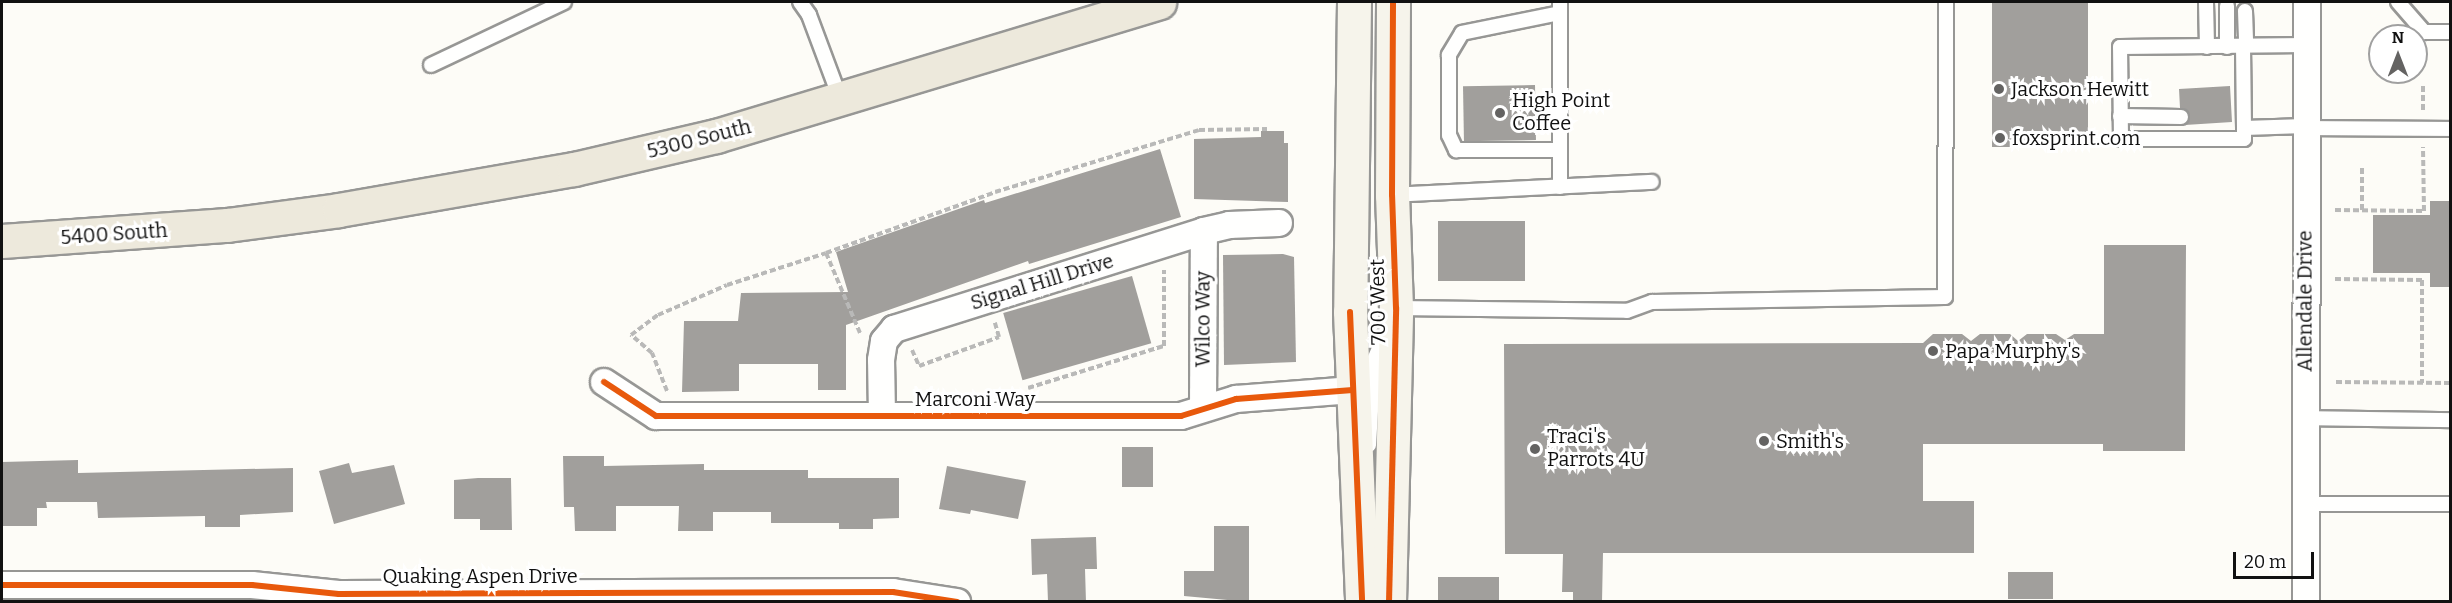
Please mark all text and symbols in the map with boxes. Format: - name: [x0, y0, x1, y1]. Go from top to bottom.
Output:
- north arrow: [2368, 24, 2428, 84]
- text: N: [2392, 28, 2404, 47]
- place label: Jackson Hewitt: [2011, 77, 2149, 101]
- marker: Jackson Hewitt: [1992, 82, 2006, 96]
- place label: High Point Coffee: [1512, 89, 1610, 136]
- marker: High Point Coffee: [1493, 106, 1507, 120]
- street label: 5300 South: [644, 114, 754, 164]
- place label: foxsprint.com: [2012, 126, 2140, 150]
- marker: foxsprint.com: [1993, 131, 2007, 145]
- street label: 5400 South: [60, 218, 168, 250]
- street label: Allendale Drive: [2293, 230, 2317, 372]
- street label: Signal Hill Drive: [968, 249, 1116, 315]
- street label: 700 West: [1365, 259, 1391, 345]
- street label: Wilco Way: [1191, 271, 1215, 367]
- place label: Papa Murphy's: [1945, 339, 2081, 363]
- marker: Papa Murphy's: [1926, 344, 1940, 358]
- street label: Marconi Way: [915, 387, 1035, 411]
- place label: Traci's Parrots 4U: [1547, 425, 1645, 472]
- place label: Smith's: [1776, 429, 1844, 453]
- marker: Smith's: [1757, 434, 1771, 448]
- marker: Traci's Parrots 4U: [1528, 442, 1542, 456]
- scale bar: [2236, 540, 2317, 578]
- text: 20 m: [2244, 551, 2286, 573]
- street label: Quaking Aspen Drive: [382, 564, 578, 588]

